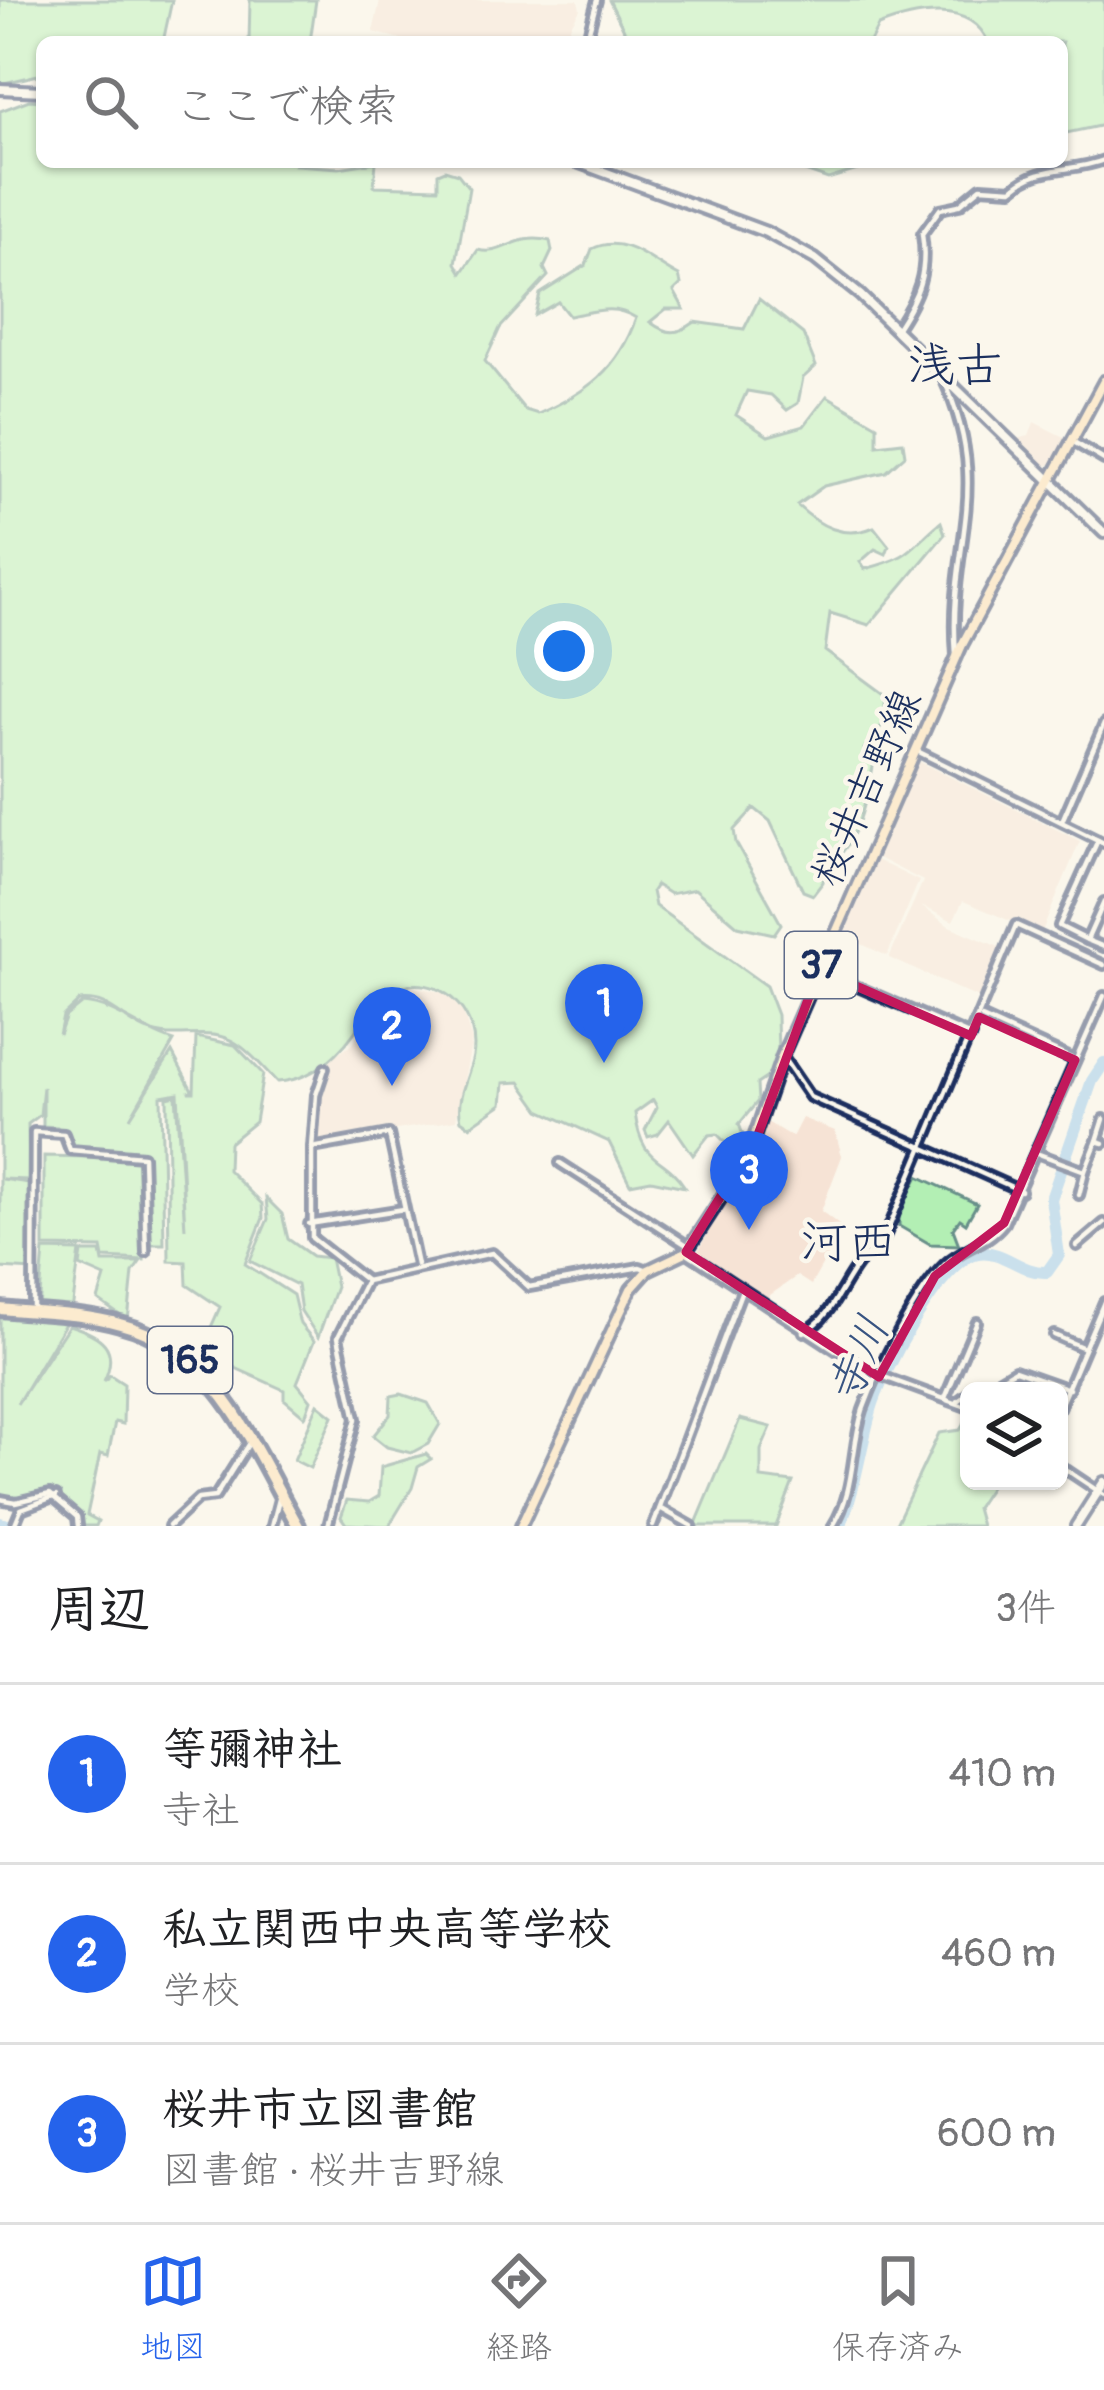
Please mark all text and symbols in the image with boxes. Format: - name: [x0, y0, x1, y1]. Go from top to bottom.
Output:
- search box: [36, 36, 1068, 168]
- icon: search: [78, 69, 144, 135]
- text: ここで検索: [174, 79, 399, 135]
- district label: 浅古: [907, 336, 1003, 396]
- your location: [534, 621, 594, 681]
- street label: 桜井吉野線: [801, 681, 933, 895]
- road number: 37: [785, 932, 857, 998]
- pin: 1: [565, 964, 643, 1063]
- pin: 2: [353, 987, 431, 1086]
- pin: 3: [710, 1131, 788, 1230]
- district label: 河西: [800, 1213, 896, 1273]
- water label: 寺川: [816, 1308, 902, 1412]
- road number: 165: [148, 1327, 232, 1393]
- map controls: [960, 1382, 1068, 1490]
- button: layers: [960, 1382, 1068, 1490]
- text: 周辺: [48, 1578, 150, 1642]
- text: 3件: [995, 1584, 1056, 1633]
- text: 等彌神社: [162, 1722, 342, 1778]
- text: 1: [79, 1749, 95, 1798]
- text: 410 m: [948, 1749, 1056, 1798]
- text: 寺社: [162, 1786, 240, 1835]
- text: 私立関西中央高等学校: [162, 1902, 612, 1958]
- text: 2: [76, 1929, 98, 1978]
- text: 460 m: [941, 1929, 1056, 1978]
- text: 学校: [162, 1966, 240, 2015]
- text: 桜井市立図書館: [162, 2082, 477, 2138]
- text: 3: [76, 2109, 98, 2158]
- text: 600 m: [937, 2109, 1056, 2158]
- text: 図書館 · 桜井吉野線: [162, 2146, 504, 2195]
- tab: 地図: [140, 2248, 206, 2368]
- tab: 経路: [486, 2248, 552, 2368]
- tab: 保存済み: [832, 2248, 964, 2368]

